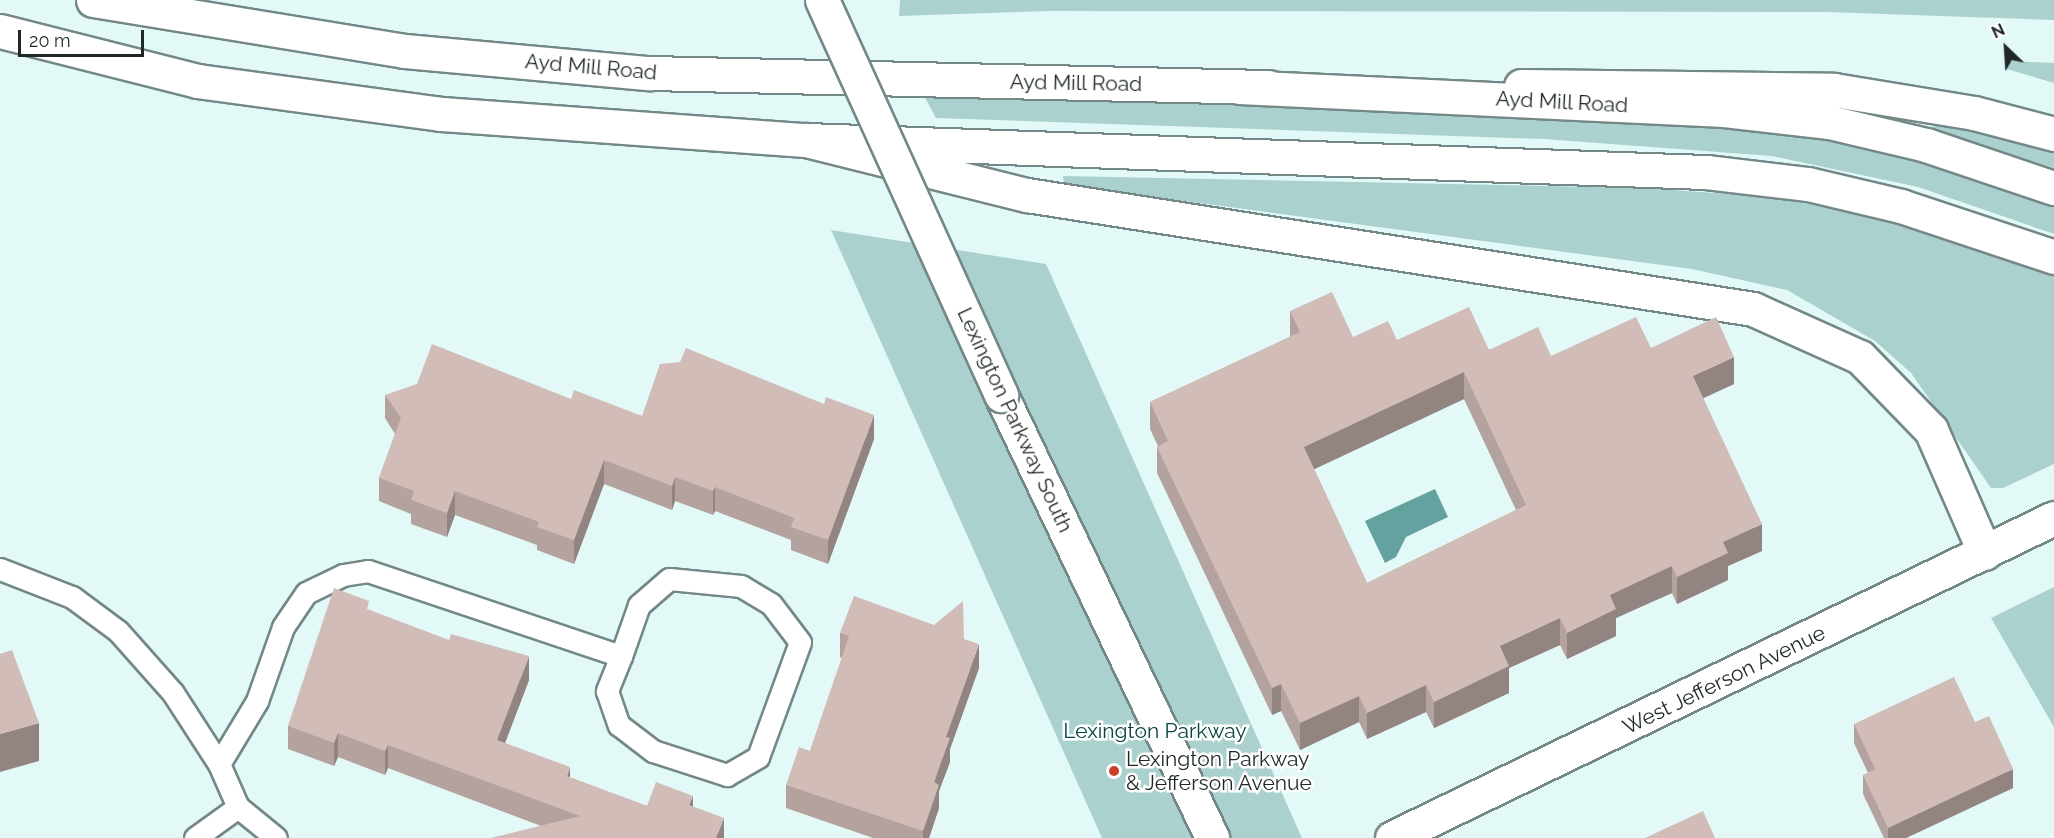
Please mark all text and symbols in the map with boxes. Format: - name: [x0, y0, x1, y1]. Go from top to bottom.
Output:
- scale bar: [21, 18, 147, 56]
- north arrow: [1976, 18, 2036, 78]
- text: N: [1989, 20, 2008, 42]
- text: 20 m: [29, 30, 71, 51]
- street label: Ayd Mill Road: [524, 49, 658, 85]
- street label: Ayd Mill Road: [1009, 69, 1143, 97]
- street label: Ayd Mill Road: [1495, 86, 1629, 118]
- street label: Lexington Parkway South: [952, 303, 1078, 537]
- street label: West Jefferson Avenue: [1618, 620, 1830, 740]
- park label: Lexington Parkway: [1063, 718, 1247, 744]
- place label: Lexington Parkway & Jefferson Avenue: [1126, 746, 1313, 796]
- marker: Lexington Parkway & Jefferson Avenue: [1107, 764, 1121, 778]

